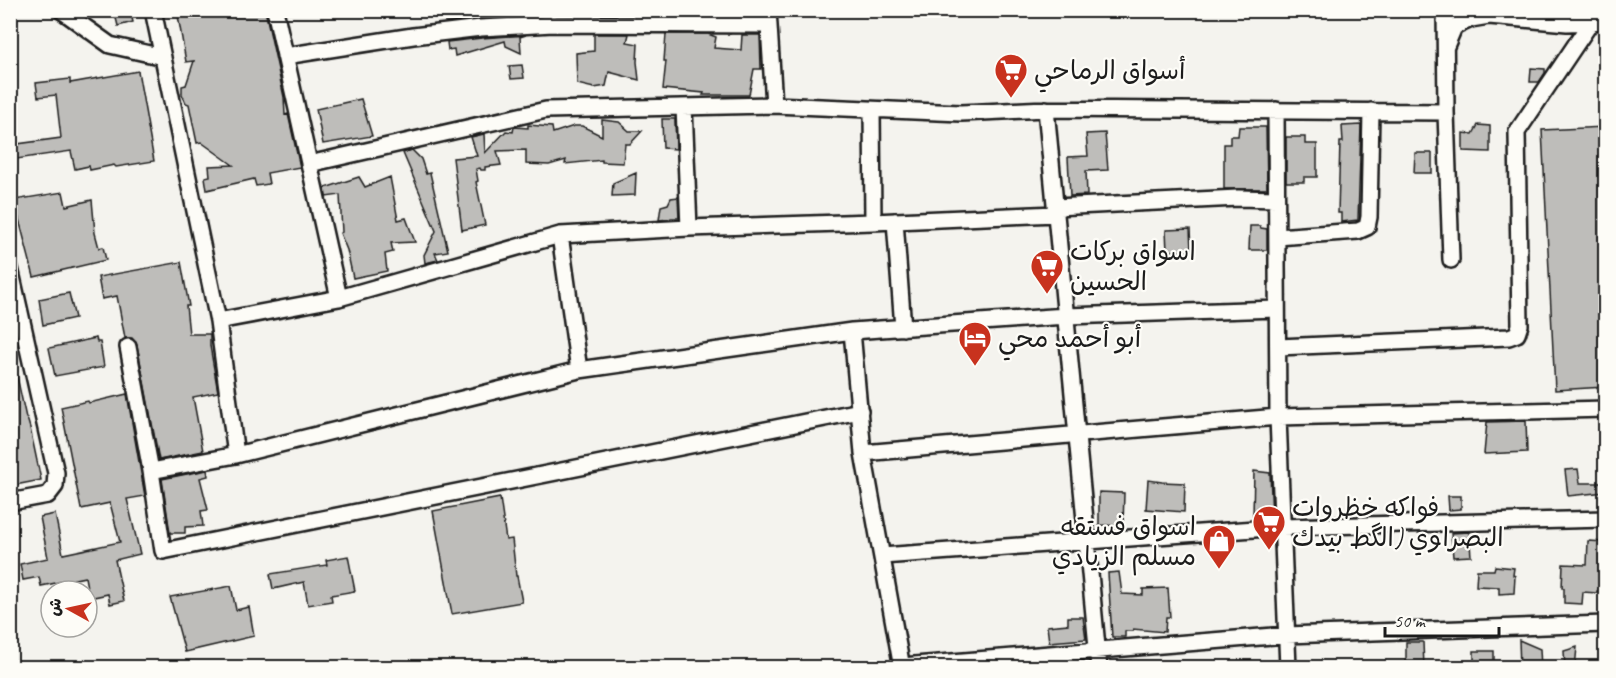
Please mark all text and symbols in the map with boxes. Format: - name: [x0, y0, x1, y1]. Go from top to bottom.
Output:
- supermarket icon: أسواق الرماحي: [993, 52, 1029, 99]
- place label: أسواق الرماحي: [1034, 54, 1186, 93]
- place label: اسواق بركات الحسين: [1070, 235, 1196, 298]
- supermarket icon: اسواق بركات الحسين: [1029, 248, 1065, 295]
- hotel icon: أبو أحمد محي: [957, 320, 993, 367]
- place label: أبو أحمد محي: [998, 322, 1142, 361]
- place label: فواكه خظروات البصراوي (الگط بيدك: [1292, 491, 1504, 556]
- supermarket icon: فواكه خظروات البصراوي (الگط بيدك: [1251, 504, 1287, 551]
- place label: اسواق فستقه مسلم الزيادي: [1052, 510, 1196, 576]
- shop icon: اسواق فستقه مسلم الزيادي: [1201, 523, 1237, 570]
- north arrow: [39, 579, 99, 639]
- text: ش: [44, 597, 66, 617]
- scale bar: [1385, 600, 1499, 638]
- text: 50 m: [1394, 610, 1427, 632]

